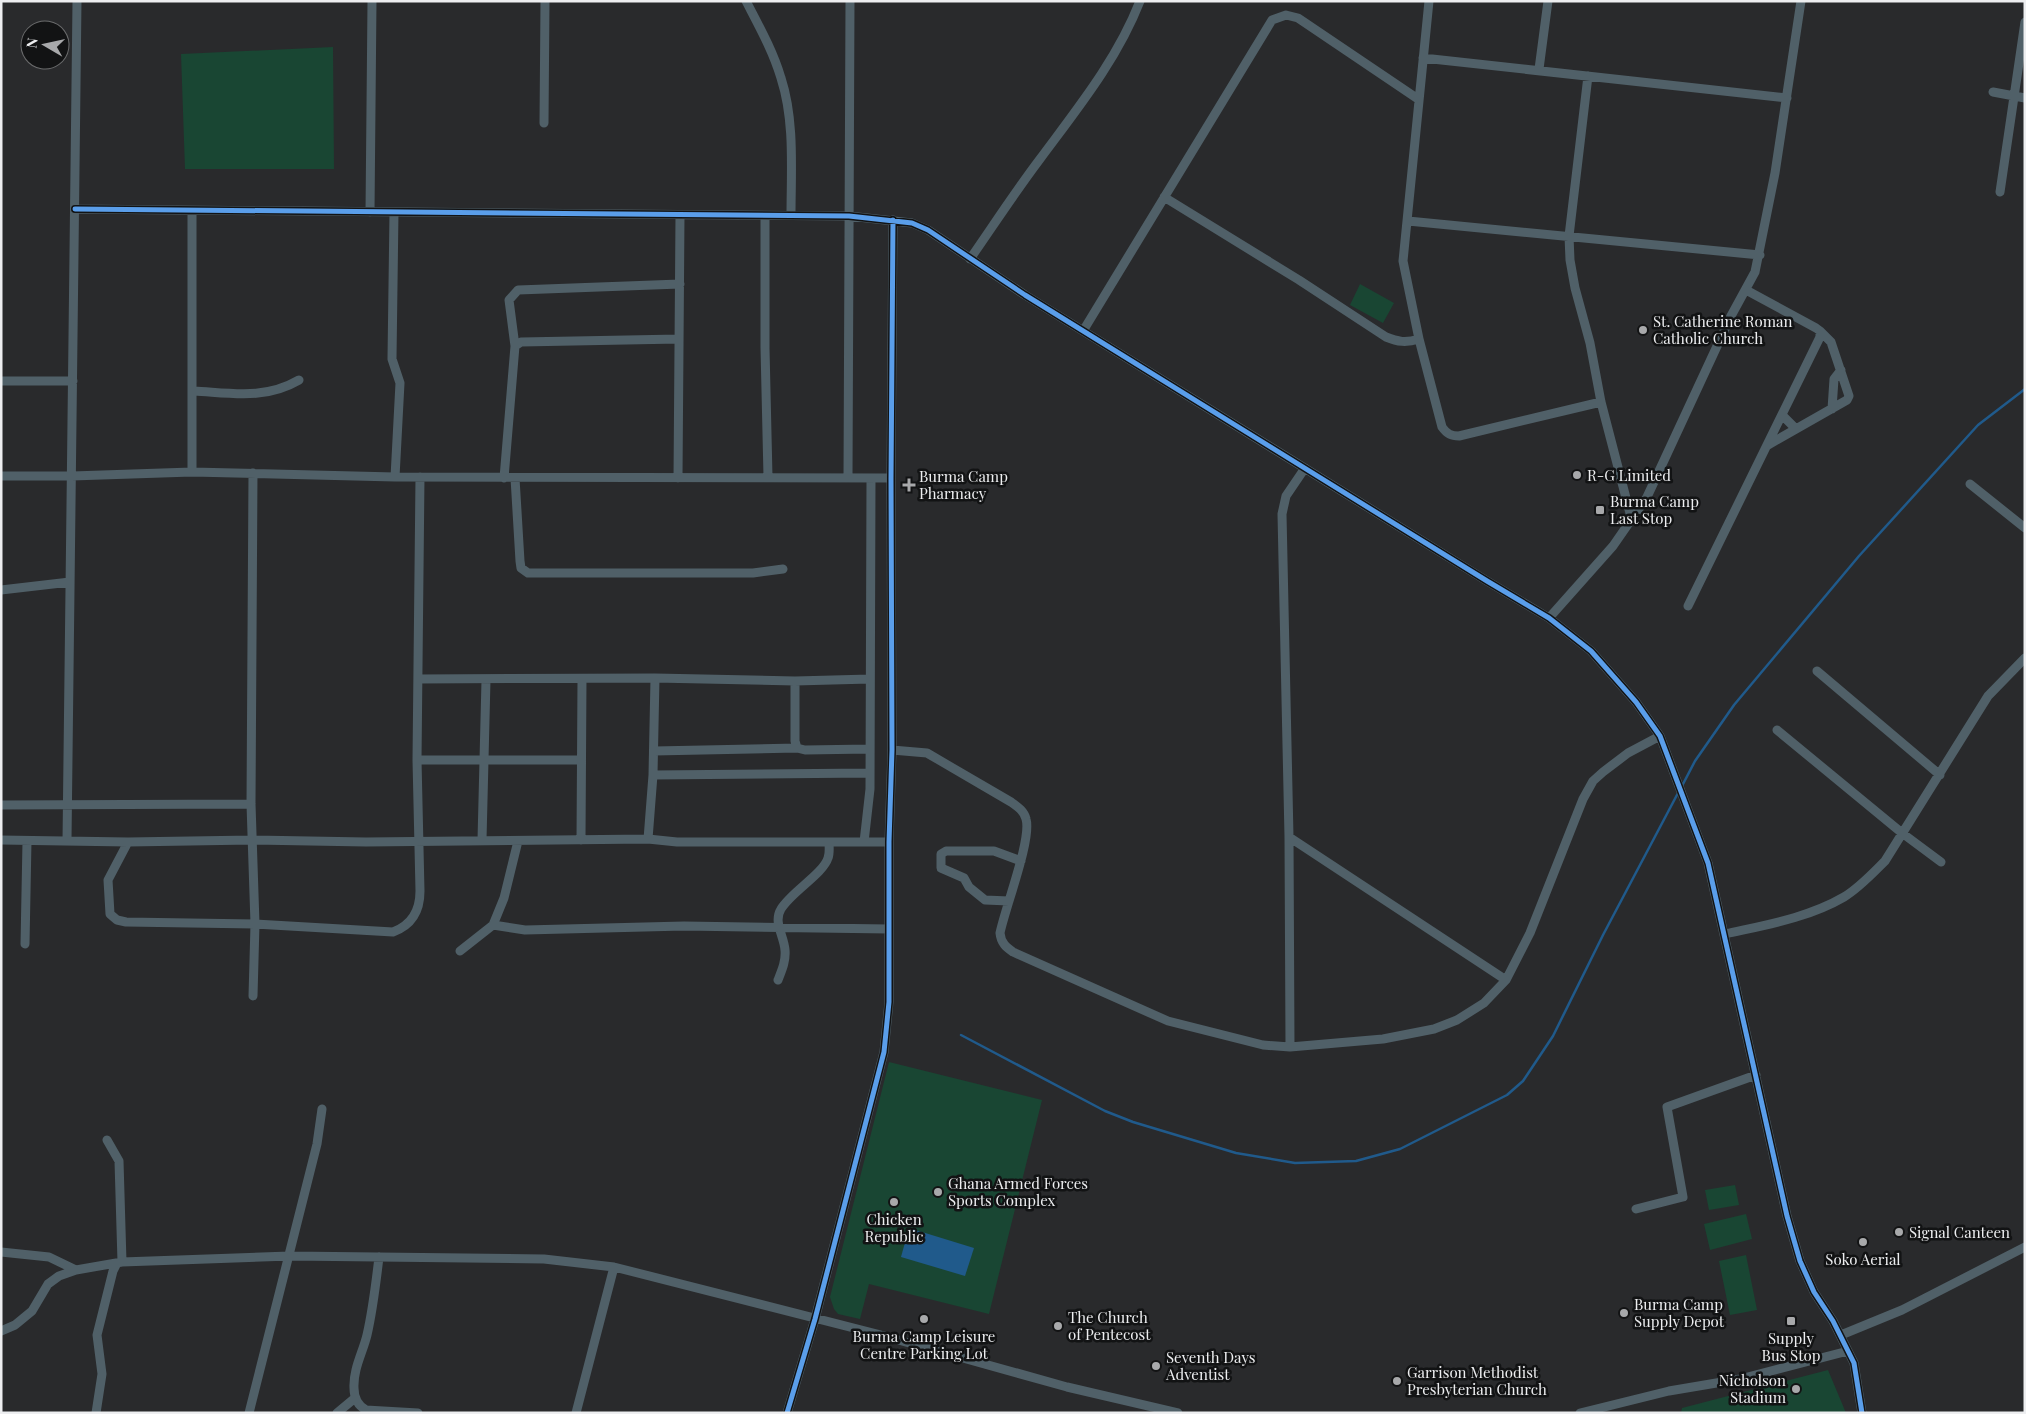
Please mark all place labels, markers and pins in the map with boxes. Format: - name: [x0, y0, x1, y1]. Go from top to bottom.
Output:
- place label: St. Catherine Roman Catholic Church: [1653, 311, 1793, 348]
- marker: St. Catherine Roman Catholic Church: [1637, 324, 1649, 336]
- place label: R-G Limited: [1587, 465, 1671, 485]
- place label: Burma Camp Pharmacy: [919, 466, 1008, 503]
- marker: R-G Limited: [1571, 469, 1583, 481]
- marker: Burma Camp Pharmacy: [903, 479, 915, 491]
- place label: Burma Camp Last Stop: [1610, 491, 1699, 528]
- marker: Burma Camp Last Stop: [1594, 504, 1606, 516]
- place label: Ghana Armed Forces Sports Complex: [948, 1173, 1088, 1210]
- marker: Ghana Armed Forces Sports Complex: [932, 1186, 944, 1198]
- marker: Chicken Republic: [888, 1196, 900, 1208]
- place label: Chicken Republic: [864, 1209, 924, 1246]
- place label: Signal Canteen: [1909, 1222, 2010, 1242]
- marker: Signal Canteen: [1893, 1226, 1905, 1238]
- marker: Soko Aerial: [1857, 1236, 1869, 1248]
- place label: Soko Aerial: [1825, 1249, 1901, 1269]
- place label: Burma Camp Supply Depot: [1634, 1294, 1725, 1331]
- place label: The Church of Pentecost: [1068, 1307, 1151, 1344]
- marker: Burma Camp Supply Depot: [1618, 1307, 1630, 1319]
- marker: Burma Camp Leisure Centre Parking Lot: [918, 1313, 930, 1325]
- marker: Supply Bus Stop: [1785, 1315, 1797, 1327]
- marker: The Church of Pentecost: [1052, 1320, 1064, 1332]
- place label: Burma Camp Leisure Centre Parking Lot: [853, 1326, 995, 1363]
- place label: Supply Bus Stop: [1762, 1328, 1821, 1365]
- place label: Seventh Days Adventist: [1165, 1347, 1256, 1384]
- marker: Seventh Days Adventist: [1150, 1360, 1162, 1372]
- place label: Garrison Methodist Presbyterian Church: [1407, 1362, 1547, 1399]
- place label: Nicholson Stadium: [1719, 1370, 1787, 1407]
- marker: Garrison Methodist Presbyterian Church: [1391, 1375, 1403, 1387]
- marker: Nicholson Stadium: [1790, 1383, 1802, 1395]

